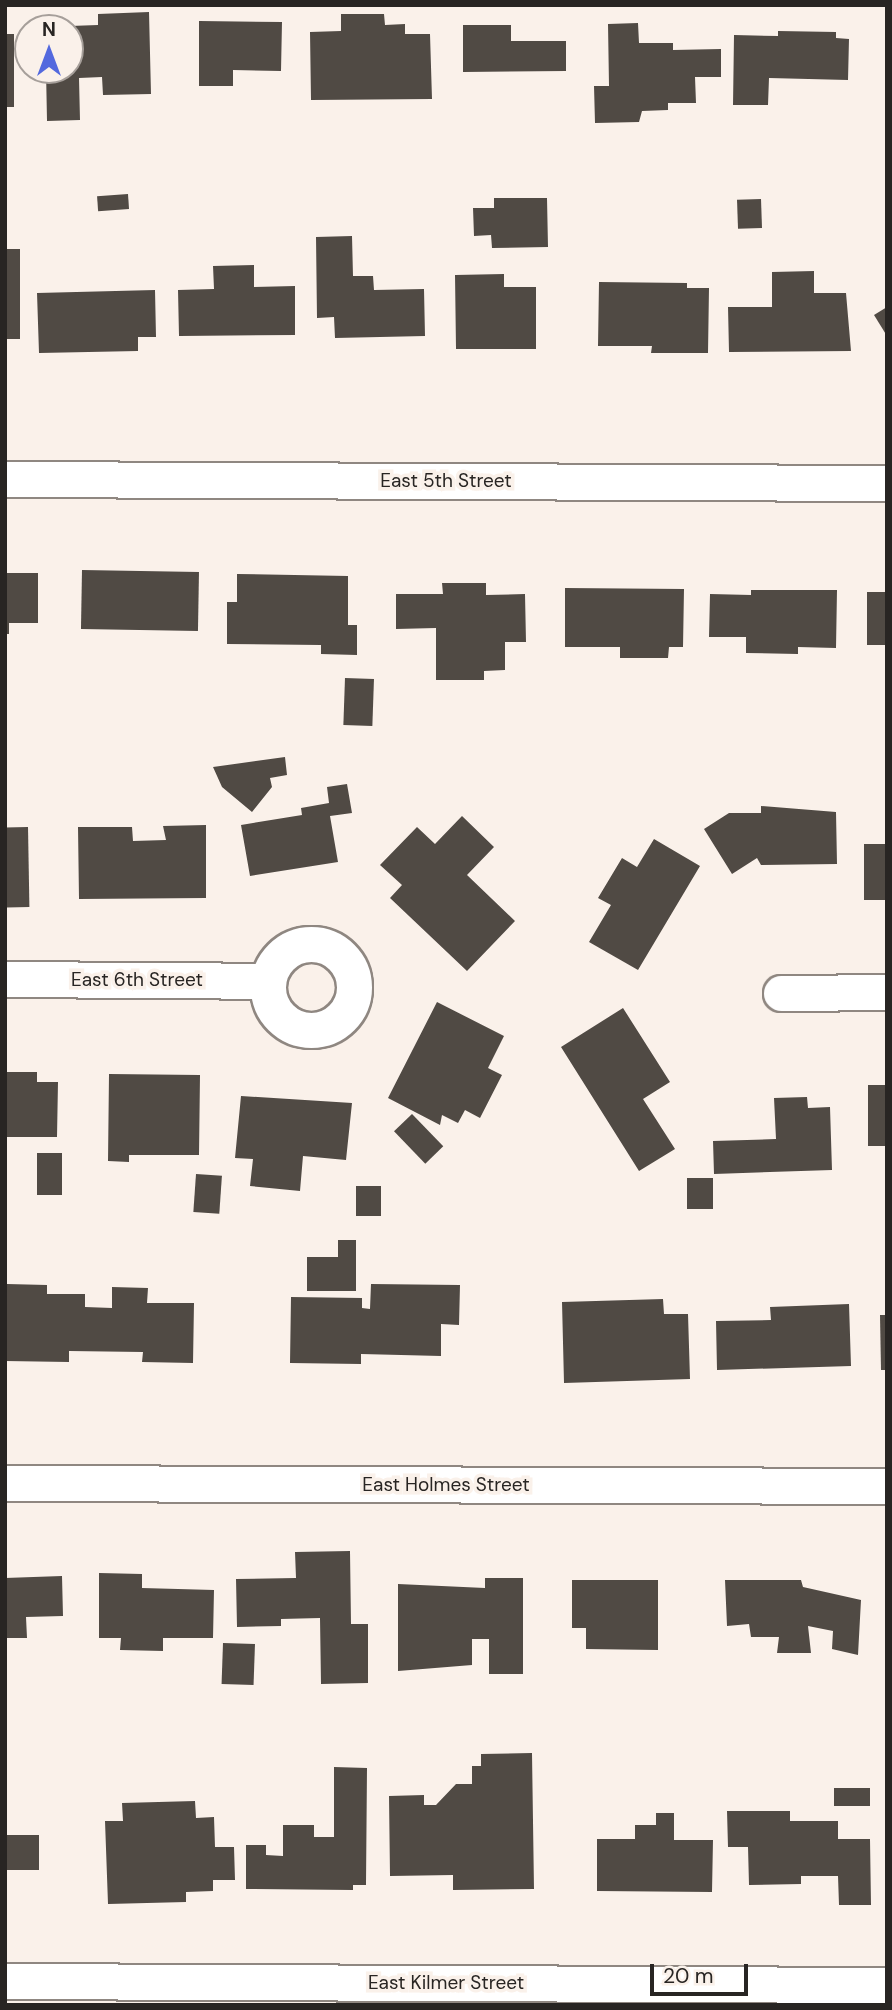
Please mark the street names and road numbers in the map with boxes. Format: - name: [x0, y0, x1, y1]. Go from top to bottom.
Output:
- street label: East 5th Street: [380, 470, 512, 492]
- street label: East 6th Street: [71, 969, 203, 991]
- street label: East Holmes Street: [362, 1474, 530, 1496]
- street label: East Kilmer Street: [368, 1972, 524, 1994]

